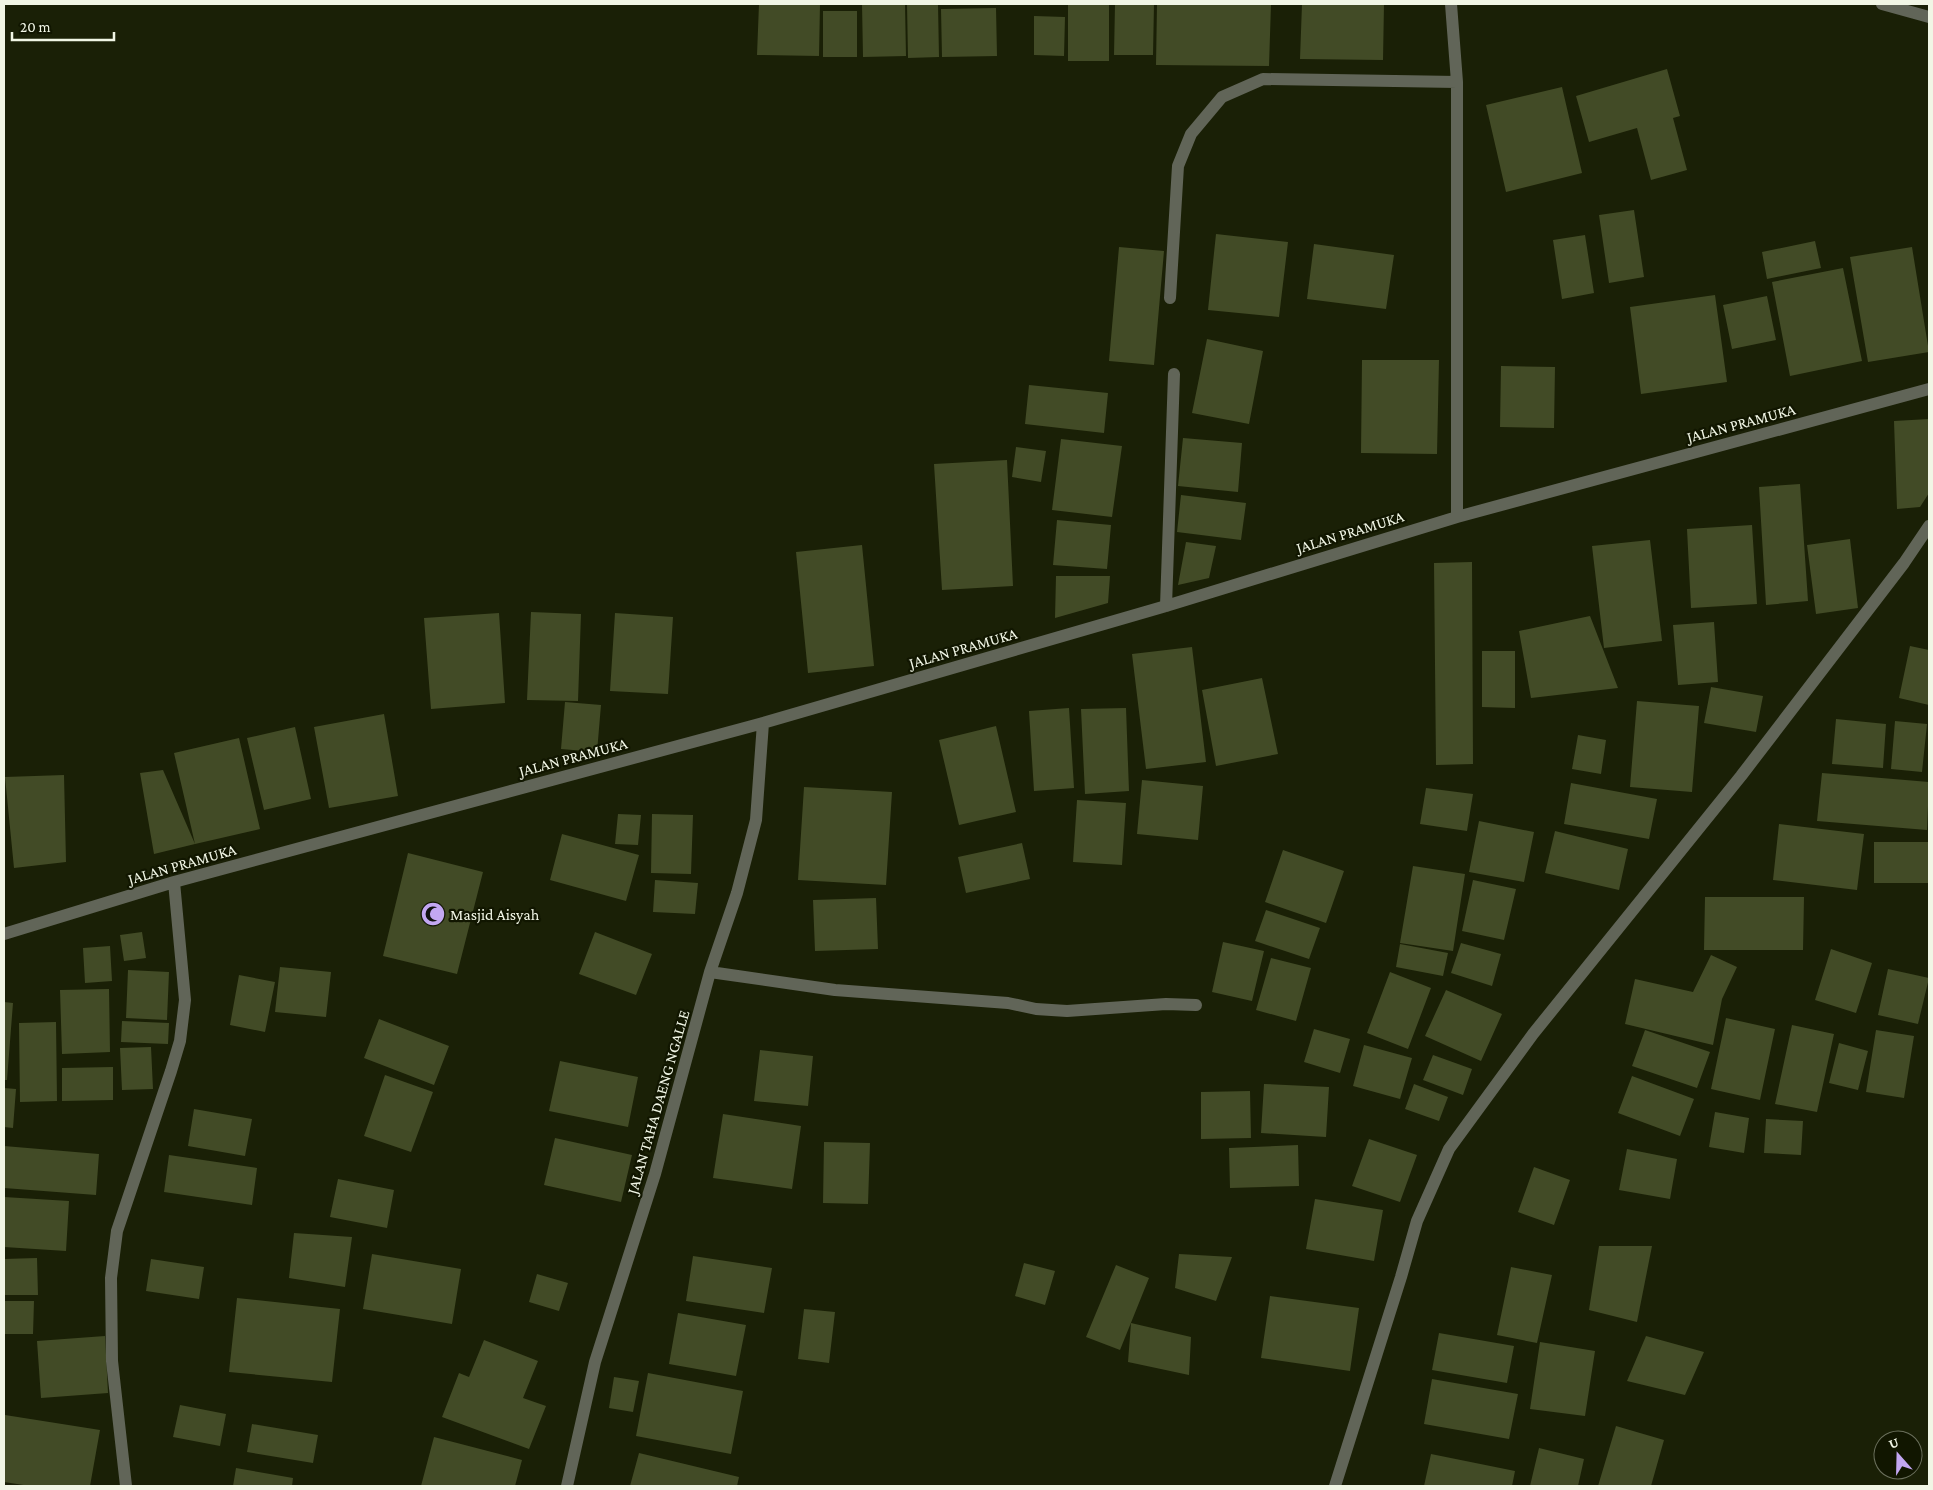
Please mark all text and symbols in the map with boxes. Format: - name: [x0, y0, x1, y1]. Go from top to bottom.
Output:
- scale bar: [12, 10, 115, 42]
- text: 20 m: [20, 19, 51, 35]
- street label: JALAN PRAMUKA: [1683, 400, 1798, 447]
- street label: JALAN PRAMUKA: [1292, 507, 1407, 558]
- street label: JALAN PRAMUKA: [905, 624, 1020, 673]
- street label: JALAN PRAMUKA: [515, 734, 630, 781]
- street label: JALAN PRAMUKA: [124, 840, 239, 889]
- mosque icon: Masjid Aisyah: [420, 901, 446, 927]
- place label: Masjid Aisyah: [450, 906, 540, 924]
- street label: JALAN TAHA DAENG NGALLE: [623, 1008, 694, 1198]
- north arrow: [1873, 1430, 1923, 1480]
- text: U: [1886, 1433, 1901, 1452]

